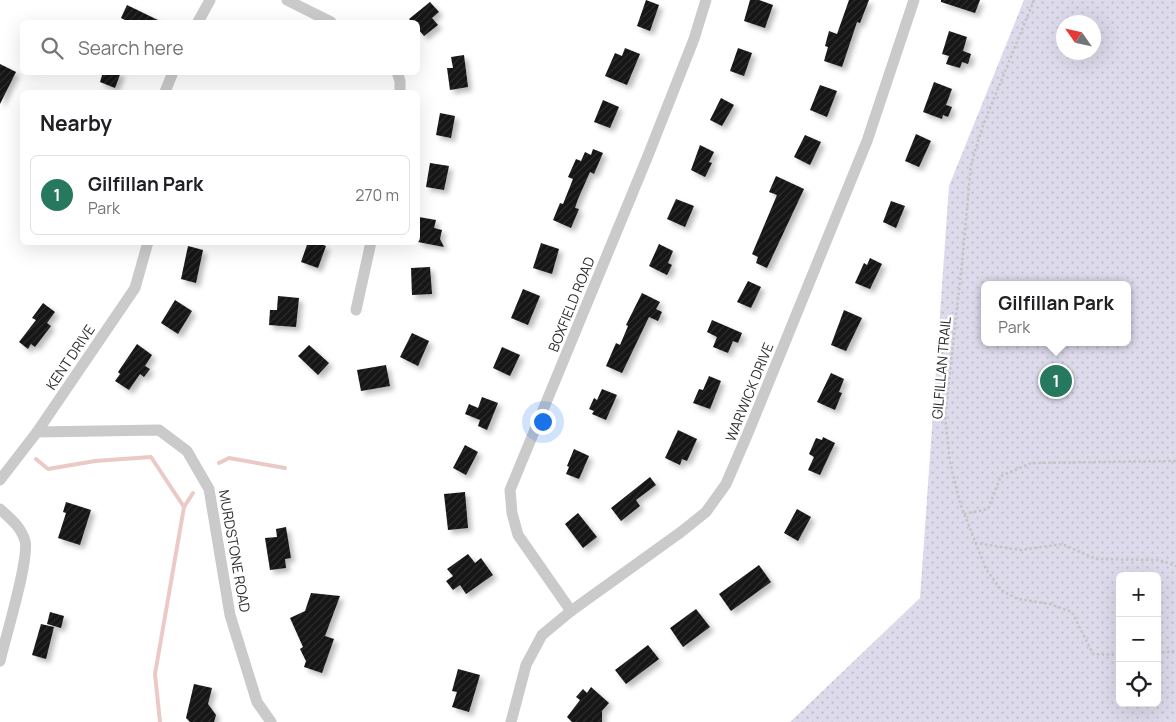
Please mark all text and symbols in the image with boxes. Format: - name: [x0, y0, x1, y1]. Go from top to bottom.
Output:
- north arrow: [1056, 15, 1101, 60]
- search box: [20, 20, 420, 75]
- icon: search: [38, 34, 66, 62]
- text: Search here: [78, 35, 184, 61]
- text: Nearby: [40, 109, 112, 137]
- text: Gilfillan Park: [88, 171, 203, 197]
- text: 1: [53, 184, 61, 206]
- text: 270 m: [355, 184, 399, 206]
- text: Park: [88, 197, 120, 219]
- street label: BOXFIELD ROAD: [543, 254, 599, 354]
- popup: [981, 281, 1131, 346]
- text: Gilfillan Park: [998, 290, 1114, 316]
- street label: GILFILLAN TRAIL: [927, 316, 955, 420]
- text: Park: [998, 316, 1030, 338]
- street label: KENT DRIVE: [41, 321, 99, 393]
- street label: WARWICK DRIVE: [721, 340, 777, 444]
- pin: 1: [1040, 362, 1072, 400]
- your location: [530, 409, 556, 435]
- street label: MURDSTONE ROAD: [215, 488, 255, 614]
- map controls: [1116, 572, 1161, 707]
- button: +: [1116, 572, 1161, 617]
- button: −: [1116, 617, 1161, 662]
- button: locate: [1116, 662, 1161, 707]

